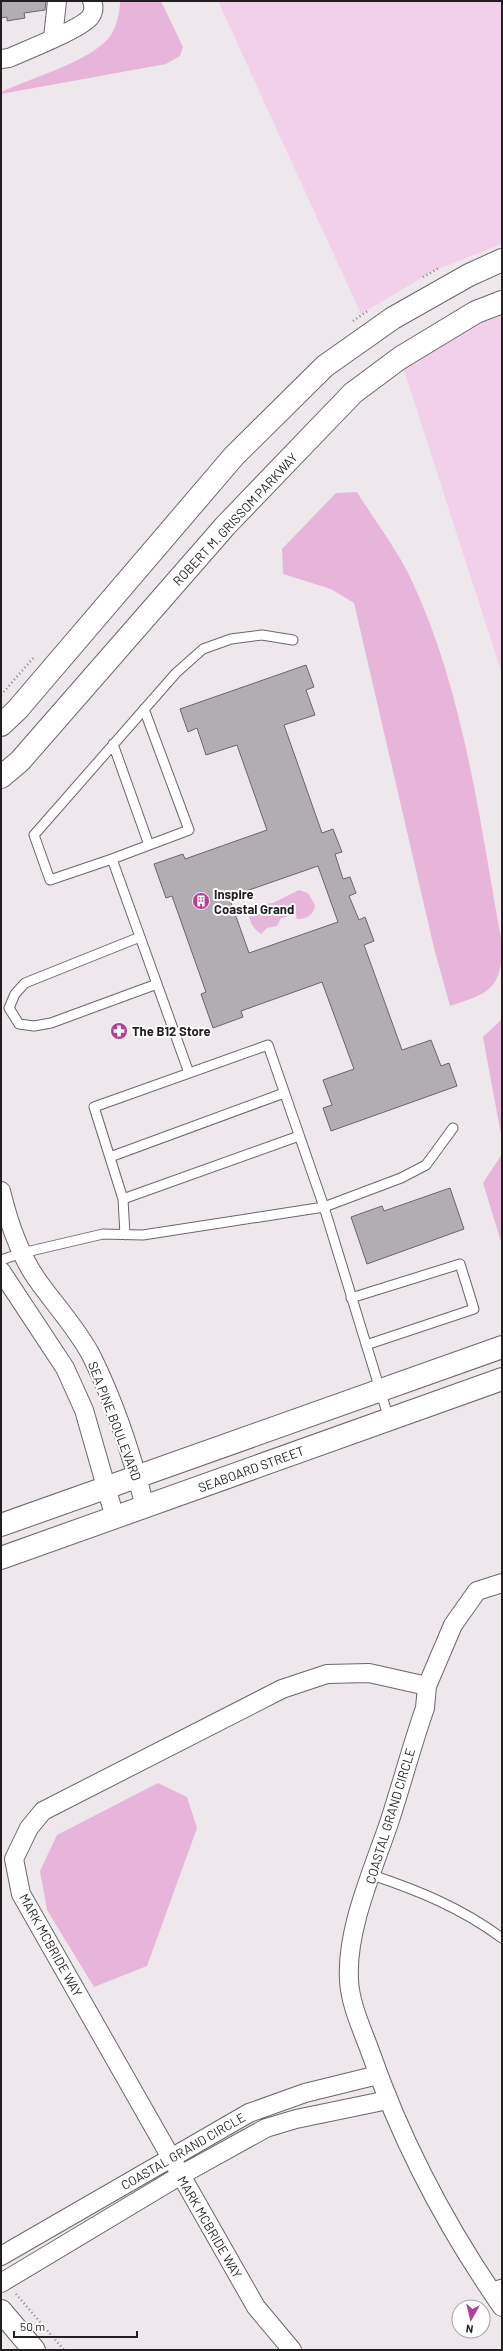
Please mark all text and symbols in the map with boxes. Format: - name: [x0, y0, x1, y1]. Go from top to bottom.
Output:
- street label: ROBERT M. GRISSOM PARKWAY: [169, 449, 301, 589]
- place label: Inspire Coastal Grand: [214, 886, 294, 917]
- building icon: Inspire Coastal Grand: [191, 891, 211, 911]
- pharmacy icon: The B12 Store: [109, 1021, 129, 1041]
- place label: The B12 Store: [132, 1023, 211, 1039]
- street label: SEA PINE BOULEVARD: [85, 1359, 145, 1483]
- street label: SEABOARD STREET: [196, 1442, 306, 1496]
- street label: COASTAL GRAND CIRCLE: [362, 1746, 418, 1886]
- street label: MARK MCBRIDE WAY: [16, 1891, 86, 1999]
- street label: COASTAL GRAND CIRCLE: [118, 2109, 248, 2193]
- street label: MARK MCBRIDE WAY: [174, 2173, 246, 2281]
- north arrow: [451, 2299, 491, 2339]
- scale bar: [14, 2313, 137, 2339]
- text: 50 m: [20, 2319, 45, 2333]
- text: N: [465, 2322, 474, 2336]

